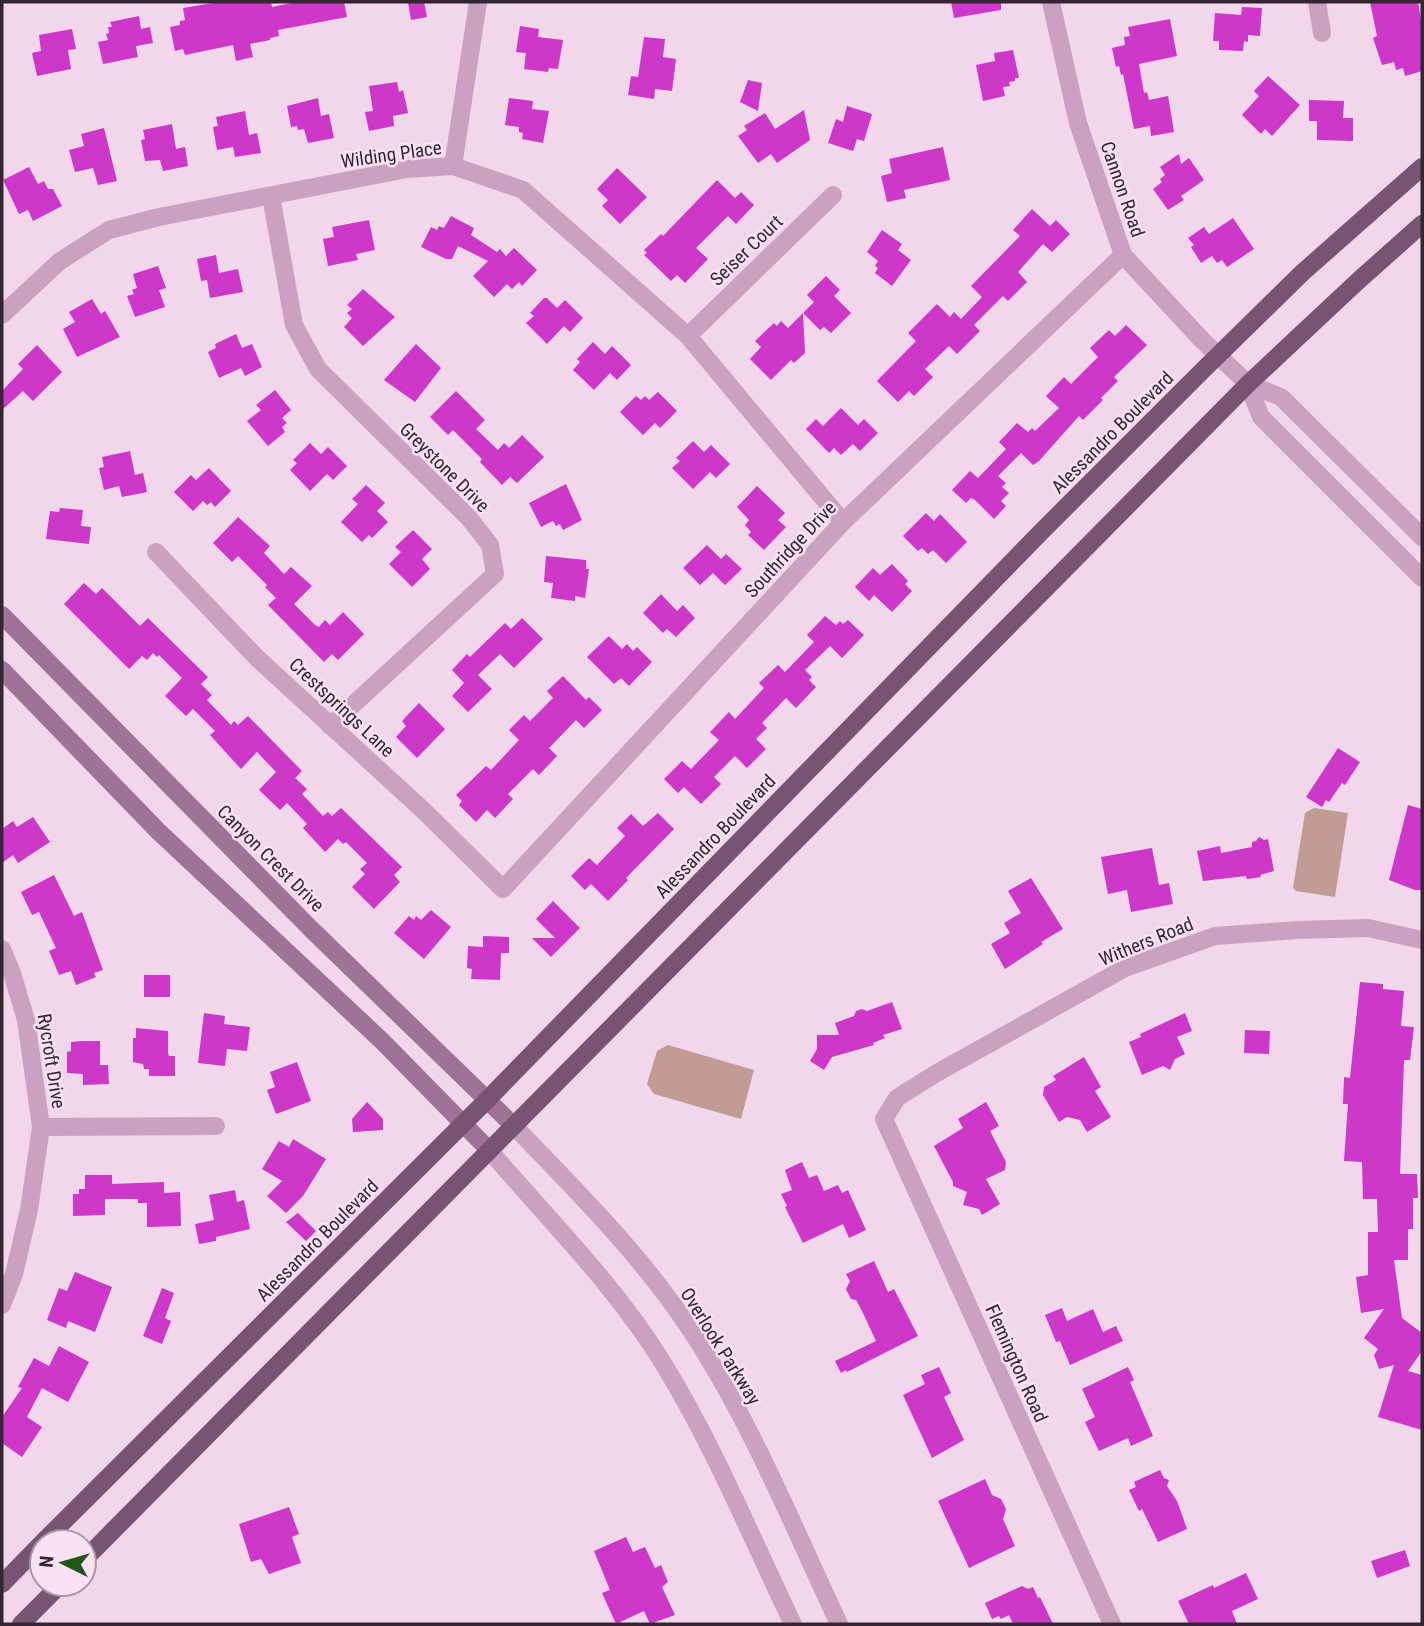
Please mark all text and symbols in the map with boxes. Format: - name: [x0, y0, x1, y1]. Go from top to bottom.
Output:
- street label: Wilding Place: [339, 136, 443, 173]
- street label: Cannon Road: [1095, 138, 1150, 240]
- street label: Seiser Court: [705, 210, 788, 291]
- street label: Alessandro Boulevard: [1047, 367, 1178, 498]
- street label: Greystone Drive: [395, 418, 494, 517]
- street label: Southridge Drive: [740, 496, 841, 602]
- street label: Crestsprings Lane: [284, 653, 399, 762]
- street label: Alessandro Boulevard: [650, 770, 780, 903]
- street label: Canyon Crest Drive: [212, 800, 329, 917]
- street label: Withers Road: [1096, 912, 1197, 971]
- street label: Rycroft Drive: [33, 1012, 70, 1110]
- street label: Alessandro Boulevard: [252, 1175, 383, 1306]
- street label: Overlook Parkway: [675, 1284, 766, 1409]
- street label: Flemington Road: [980, 1301, 1053, 1426]
- north arrow: [28, 1528, 98, 1598]
- text: N: [35, 1555, 59, 1568]

